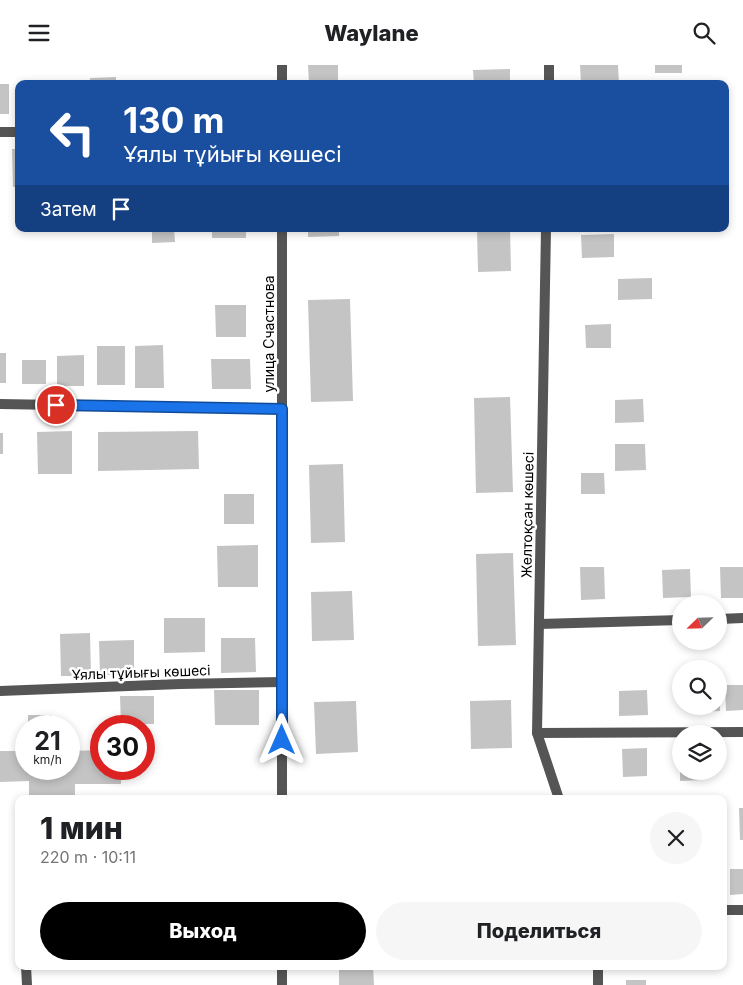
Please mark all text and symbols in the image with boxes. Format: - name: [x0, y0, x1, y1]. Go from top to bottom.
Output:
- icon: menu: [25, 19, 53, 47]
- icon: search: [690, 19, 718, 47]
- text: Waylane: [324, 20, 419, 46]
- text: 130 m: [123, 99, 225, 141]
- icon: left: [40, 100, 105, 165]
- text: Ұялы тұйығы көшесі: [123, 141, 342, 167]
- icon: arrive: [107, 195, 135, 223]
- text: Затем: [40, 198, 97, 221]
- street label: улица Счастнова: [260, 275, 277, 393]
- pin: [35, 384, 77, 426]
- icon: arrive: [42, 391, 70, 419]
- street label: Желтоқсан көшесі: [517, 452, 537, 578]
- north arrow: [672, 595, 728, 650]
- map controls: [672, 595, 727, 780]
- button: search: [672, 660, 727, 715]
- street label: Ұялы тұйығы көшесі: [71, 661, 211, 683]
- position arrow: [255, 713, 307, 765]
- speed limit sign: 30: [90, 715, 155, 780]
- button: layers: [672, 725, 727, 780]
- text: 21: [34, 726, 61, 756]
- text: km/h: [33, 752, 62, 767]
- text: 1 мин: [40, 810, 123, 846]
- button: close: [650, 812, 702, 864]
- text: 220 m · 10:11: [40, 847, 136, 867]
- button: Выход: [40, 902, 366, 960]
- button: Поделиться: [376, 902, 702, 960]

